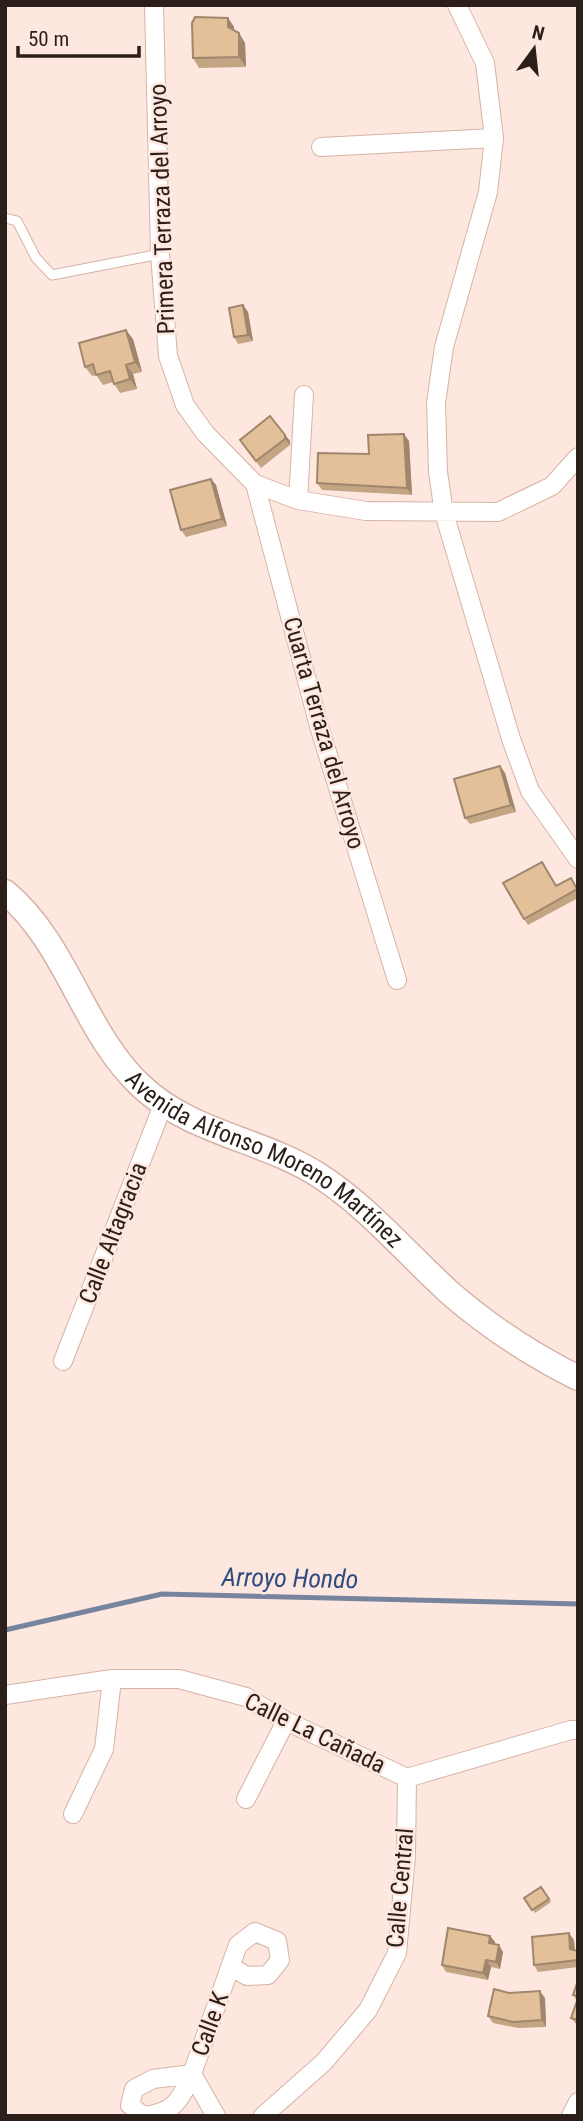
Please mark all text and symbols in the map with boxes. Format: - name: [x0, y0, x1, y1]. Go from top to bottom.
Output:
- scale bar: [18, 14, 138, 58]
- north arrow: [499, 14, 569, 84]
- text: N: [530, 20, 547, 46]
- text: 50 m: [28, 27, 69, 51]
- street label: Primera Terraza del Arroyo: [144, 83, 180, 335]
- street label: Cuarta Terraza del Arroyo: [277, 614, 371, 852]
- street label: Avenida Alfonso Moreno Martínez: [120, 1065, 409, 1253]
- street label: Calle Altagracia: [73, 1158, 153, 1308]
- water label: Arroyo Hondo: [220, 1562, 359, 1594]
- street label: Calle La Cañada: [240, 1687, 390, 1779]
- street label: Calle Central: [381, 1827, 419, 1949]
- street label: Calle K: [186, 1988, 234, 2060]

